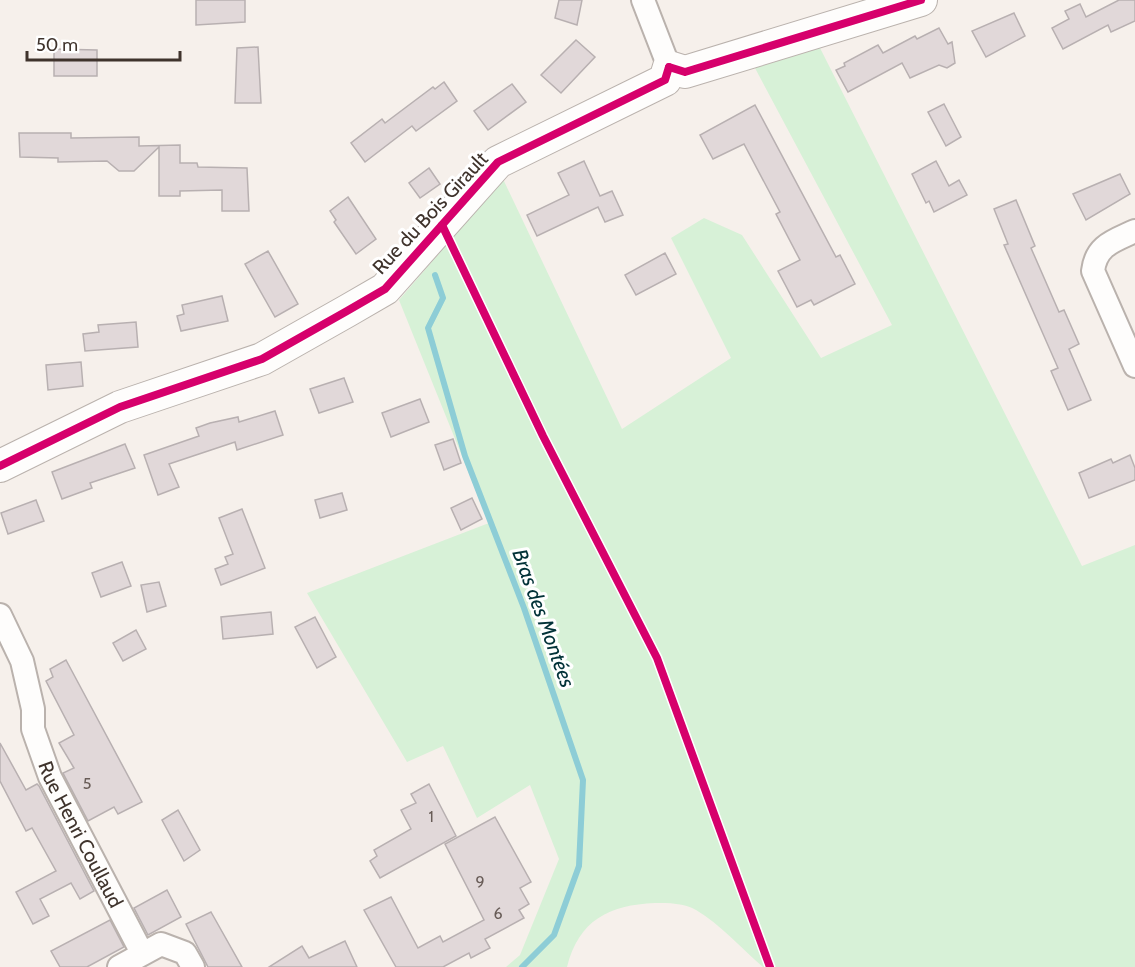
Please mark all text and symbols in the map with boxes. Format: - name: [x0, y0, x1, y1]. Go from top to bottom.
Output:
- scale bar: [27, 24, 180, 62]
- text: 50 m: [36, 34, 78, 56]
- street label: Rue du Bois Girault: [367, 147, 493, 279]
- water label: Bras des Montées: [507, 545, 581, 691]
- street label: Rue Henri Coullaud: [33, 758, 128, 912]
- house number: 5: [83, 774, 91, 793]
- house number: 1: [428, 807, 434, 826]
- house number: 9: [475, 872, 485, 891]
- house number: 6: [493, 904, 503, 923]

